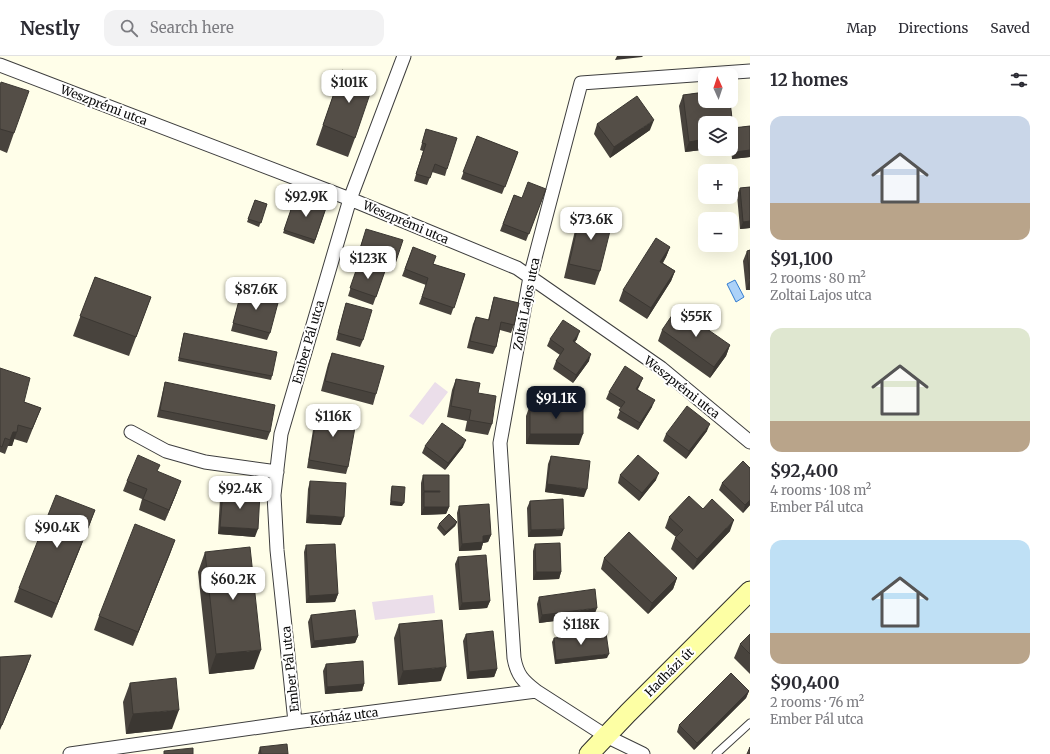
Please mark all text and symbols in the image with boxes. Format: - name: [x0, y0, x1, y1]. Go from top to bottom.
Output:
- search box: [104, 10, 384, 46]
- text: Nestly: [20, 16, 80, 40]
- icon: search: [118, 17, 140, 39]
- text: Search here: [150, 18, 234, 37]
- text: Map: [846, 19, 876, 37]
- text: Directions: [898, 19, 968, 37]
- text: Saved: [990, 19, 1030, 37]
- north arrow: [698, 68, 738, 108]
- map controls: [698, 68, 738, 252]
- text: 12 homes: [770, 69, 848, 91]
- icon: filters: [1008, 69, 1030, 91]
- pin: $101K: [321, 70, 377, 104]
- text: $101K: [330, 74, 368, 91]
- street label: Weszprémi utca: [57, 81, 150, 129]
- button: layers: [698, 116, 738, 156]
- icon: home: [864, 142, 936, 214]
- button: +: [698, 164, 738, 204]
- pin: $92.9K: [273, 184, 339, 218]
- text: $92.9K: [284, 188, 328, 205]
- street label: Weszprémi utca: [360, 197, 452, 247]
- pin: $73.6K: [558, 207, 624, 241]
- text: $73.6K: [569, 211, 613, 228]
- button: −: [698, 212, 738, 252]
- pin: $123K: [340, 246, 396, 280]
- text: $91,100: [770, 248, 833, 270]
- text: $123K: [349, 250, 387, 267]
- street label: Zoltai Lajos utca: [510, 256, 542, 352]
- text: 2 rooms · 80 m²: [770, 270, 866, 287]
- pin: $87.6K: [223, 277, 289, 311]
- text: $87.6K: [234, 281, 278, 298]
- text: Zoltai Lajos utca: [770, 287, 872, 304]
- street label: Ember Pál utca: [289, 298, 327, 386]
- pin: $55K: [672, 304, 720, 338]
- text: $55K: [680, 308, 712, 325]
- street label: Weszprémi utca: [640, 352, 723, 422]
- icon: home: [864, 354, 936, 426]
- pin: $91.1K: [523, 386, 589, 420]
- text: $91.1K: [536, 390, 576, 407]
- pin: $116K: [305, 404, 361, 438]
- text: $116K: [315, 408, 351, 425]
- text: $92,400: [770, 460, 838, 482]
- pin: $92.4K: [207, 476, 273, 510]
- text: $92.4K: [218, 480, 262, 497]
- text: 4 rooms · 108 m²: [770, 482, 871, 499]
- text: Ember Pál utca: [770, 499, 864, 516]
- pin: $90.4K: [24, 515, 90, 549]
- text: $90.4K: [34, 519, 80, 536]
- icon: home: [864, 566, 936, 638]
- pin: $60.2K: [200, 567, 266, 601]
- text: $60.2K: [210, 571, 256, 588]
- pin: $118K: [553, 612, 609, 646]
- text: $118K: [563, 616, 599, 633]
- street label: Ember Pál utca: [278, 625, 302, 713]
- street label: Hadházi út: [641, 644, 697, 700]
- text: $90,400: [770, 672, 839, 694]
- text: 2 rooms · 76 m²: [770, 694, 864, 711]
- street label: Kórház utca: [309, 704, 379, 728]
- text: Ember Pál utca: [770, 711, 864, 728]

